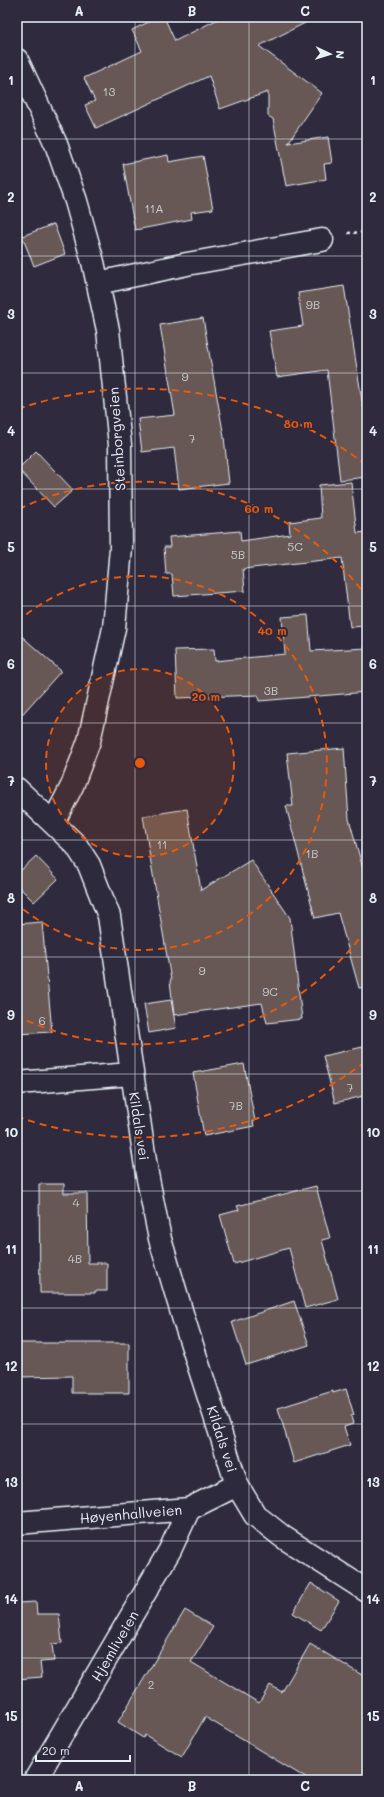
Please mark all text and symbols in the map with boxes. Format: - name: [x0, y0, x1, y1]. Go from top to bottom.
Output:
- text: A: [74, 2, 84, 19]
- text: B: [188, 2, 197, 19]
- text: C: [300, 2, 310, 19]
- north arrow: [310, 34, 350, 74]
- text: N: [333, 50, 348, 59]
- text: 1: [8, 71, 14, 88]
- text: 1: [370, 71, 376, 88]
- house number: 13: [103, 83, 115, 99]
- text: 2: [7, 188, 15, 205]
- text: 2: [369, 188, 377, 205]
- house number: 11A: [144, 200, 164, 216]
- house number: 9B: [306, 296, 320, 312]
- text: 3: [7, 305, 15, 322]
- text: 3: [369, 305, 377, 322]
- house number: 9: [181, 368, 189, 384]
- street label: Steinborgveien: [103, 387, 130, 492]
- text: 80 m: [283, 415, 313, 431]
- text: 4: [7, 422, 15, 439]
- text: 4: [369, 422, 377, 439]
- house number: 7: [189, 430, 196, 446]
- text: 60 m: [245, 500, 273, 516]
- text: 5: [7, 538, 15, 555]
- house number: 5C: [287, 538, 303, 554]
- text: 5: [369, 538, 377, 555]
- house number: 5B: [231, 546, 245, 562]
- text: 40 m: [257, 622, 287, 638]
- text: 6: [7, 655, 15, 672]
- text: 6: [369, 655, 377, 672]
- house number: 3B: [264, 682, 278, 698]
- text: 20 m: [192, 688, 220, 704]
- centre of rings: [133, 756, 147, 770]
- text: 7: [7, 772, 15, 789]
- text: 7: [369, 772, 377, 789]
- house number: 11: [157, 836, 167, 852]
- house number: 1B: [306, 845, 318, 861]
- text: 8: [7, 889, 15, 906]
- text: 8: [369, 889, 377, 906]
- house number: 9: [198, 962, 206, 978]
- house number: 9C: [262, 983, 278, 999]
- text: 9: [7, 1006, 15, 1023]
- text: 9: [369, 1006, 377, 1023]
- house number: 6: [38, 1012, 46, 1028]
- house number: 7: [347, 1079, 354, 1095]
- street label: Kildals vei: [125, 1090, 154, 1162]
- house number: 7B: [229, 1097, 243, 1113]
- text: 10: [4, 1123, 18, 1140]
- text: 10: [366, 1123, 380, 1140]
- house number: 4: [72, 1194, 80, 1210]
- text: 11: [5, 1240, 17, 1257]
- text: 11: [367, 1240, 379, 1257]
- house number: 4B: [68, 1250, 82, 1266]
- text: 12: [4, 1357, 18, 1374]
- text: 12: [366, 1357, 380, 1374]
- street label: Kildals vei: [203, 1403, 242, 1475]
- text: 13: [4, 1473, 18, 1490]
- text: 13: [366, 1473, 380, 1490]
- street label: Høyenhallveien: [79, 1500, 183, 1527]
- text: 14: [4, 1590, 18, 1607]
- text: 14: [366, 1590, 380, 1607]
- street label: Hjemliveien: [87, 1607, 143, 1685]
- house number: 2: [148, 1676, 154, 1692]
- text: 15: [4, 1707, 18, 1724]
- text: 15: [366, 1707, 380, 1724]
- scale bar: [36, 1737, 130, 1763]
- text: 20 m: [42, 1742, 70, 1758]
- text: A: [74, 1777, 84, 1794]
- text: B: [188, 1777, 197, 1794]
- text: C: [300, 1777, 310, 1794]

